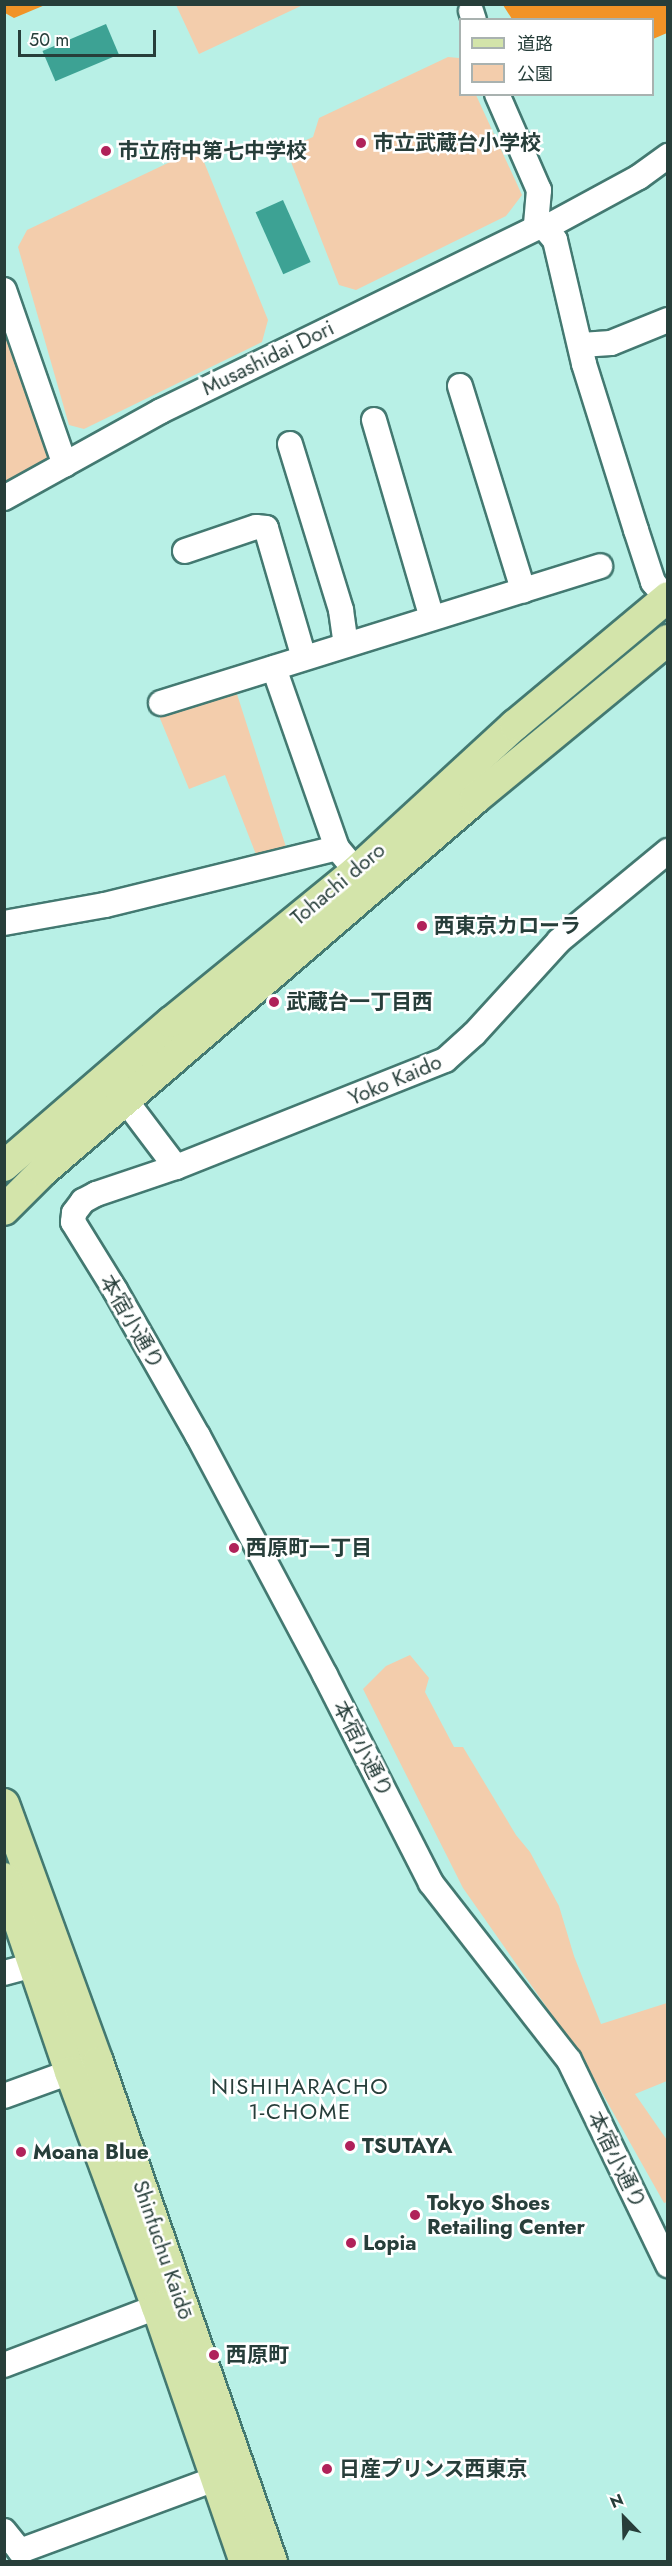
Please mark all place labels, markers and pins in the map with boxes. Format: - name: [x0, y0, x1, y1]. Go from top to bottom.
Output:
- place label: 市立武蔵台小学校: [373, 130, 541, 156]
- marker: 市立武蔵台小学校: [354, 136, 368, 150]
- place label: 市立府中第七中学校: [118, 138, 307, 164]
- marker: 市立府中第七中学校: [99, 144, 113, 158]
- place label: 西東京カローラ: [434, 913, 581, 939]
- marker: 西東京カローラ: [415, 919, 429, 933]
- place label: 武蔵台一丁目西: [286, 989, 433, 1015]
- marker: 武蔵台一丁目西: [267, 995, 281, 1009]
- place label: 西原町一丁目: [246, 1535, 372, 1561]
- marker: 西原町一丁目: [227, 1541, 241, 1555]
- place label: TSUTAYA: [362, 2133, 452, 2159]
- place label: Moana Blue: [33, 2139, 149, 2165]
- marker: TSUTAYA: [343, 2139, 357, 2153]
- marker: Moana Blue: [14, 2145, 28, 2159]
- place label: Tokyo Shoes Retailing Center: [427, 2190, 585, 2240]
- marker: Tokyo Shoes Retailing Center: [408, 2208, 422, 2222]
- place label: Lopia: [363, 2230, 417, 2256]
- marker: Lopia: [344, 2236, 358, 2250]
- place label: 西原町: [226, 2342, 289, 2368]
- marker: 西原町: [207, 2348, 221, 2362]
- place label: 日産プリンス西東京: [339, 2456, 528, 2482]
- marker: 日産プリンス西東京: [320, 2462, 334, 2476]

